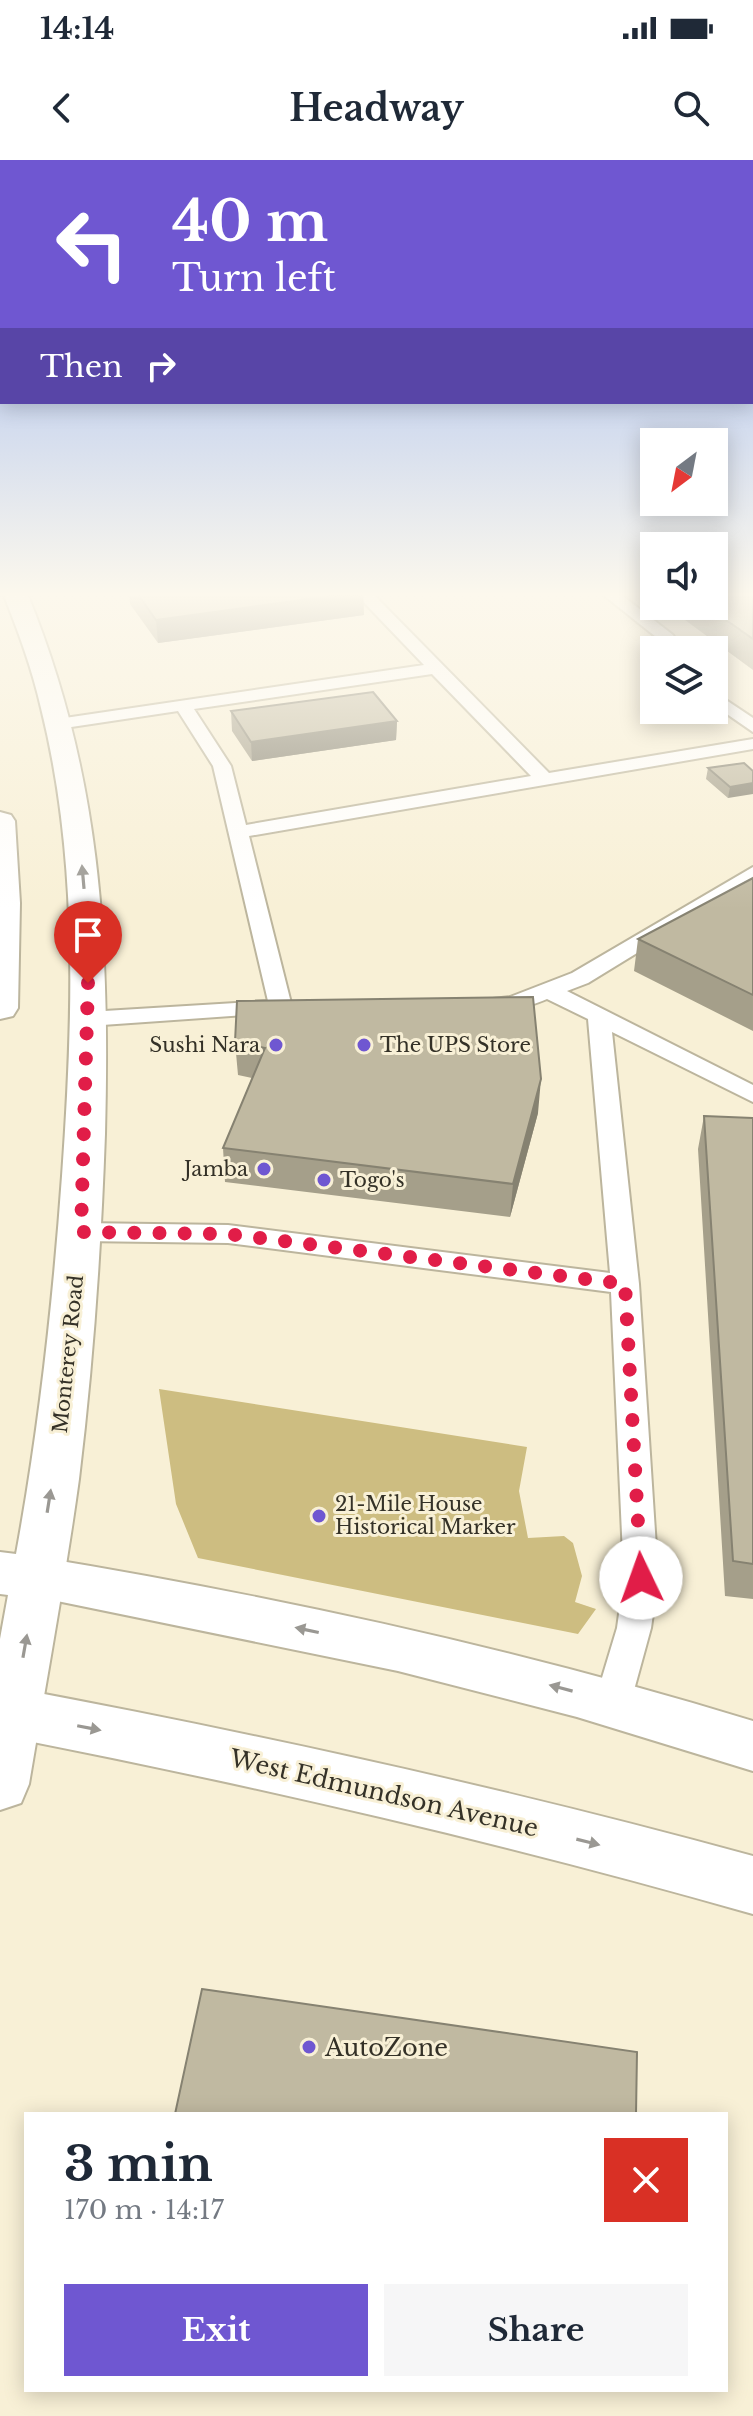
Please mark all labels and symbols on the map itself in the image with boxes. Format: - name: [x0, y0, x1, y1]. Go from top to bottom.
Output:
- north arrow: [640, 428, 728, 516]
- one-way arrow: [76, 864, 89, 889]
- pin: [54, 901, 122, 983]
- place label: Sushi Nara: [149, 1033, 261, 1057]
- place label: The UPS Store: [380, 1033, 531, 1057]
- marker: Sushi Nara: [267, 1036, 285, 1054]
- marker: The UPS Store: [355, 1036, 373, 1054]
- place label: Jamba: [181, 1157, 249, 1181]
- marker: Jamba: [255, 1160, 273, 1178]
- place label: Togo's: [340, 1168, 405, 1192]
- marker: Togo's: [315, 1171, 333, 1189]
- street label: Monterey Road: [48, 1274, 88, 1434]
- one-way arrow: [43, 1488, 56, 1513]
- place label: 21-Mile House Historical Marker: [335, 1492, 516, 1539]
- marker: 21-Mile House Historical Marker: [310, 1507, 328, 1525]
- position arrow: [599, 1536, 683, 1620]
- one-way arrow: [295, 1623, 320, 1636]
- one-way arrow: [19, 1633, 31, 1658]
- one-way arrow: [548, 1681, 573, 1693]
- one-way arrow: [77, 1722, 102, 1734]
- street label: West Edmundson Avenue: [226, 1743, 541, 1843]
- one-way arrow: [576, 1836, 601, 1848]
- place label: AutoZone: [324, 2033, 448, 2062]
- marker: AutoZone: [300, 2038, 318, 2056]

